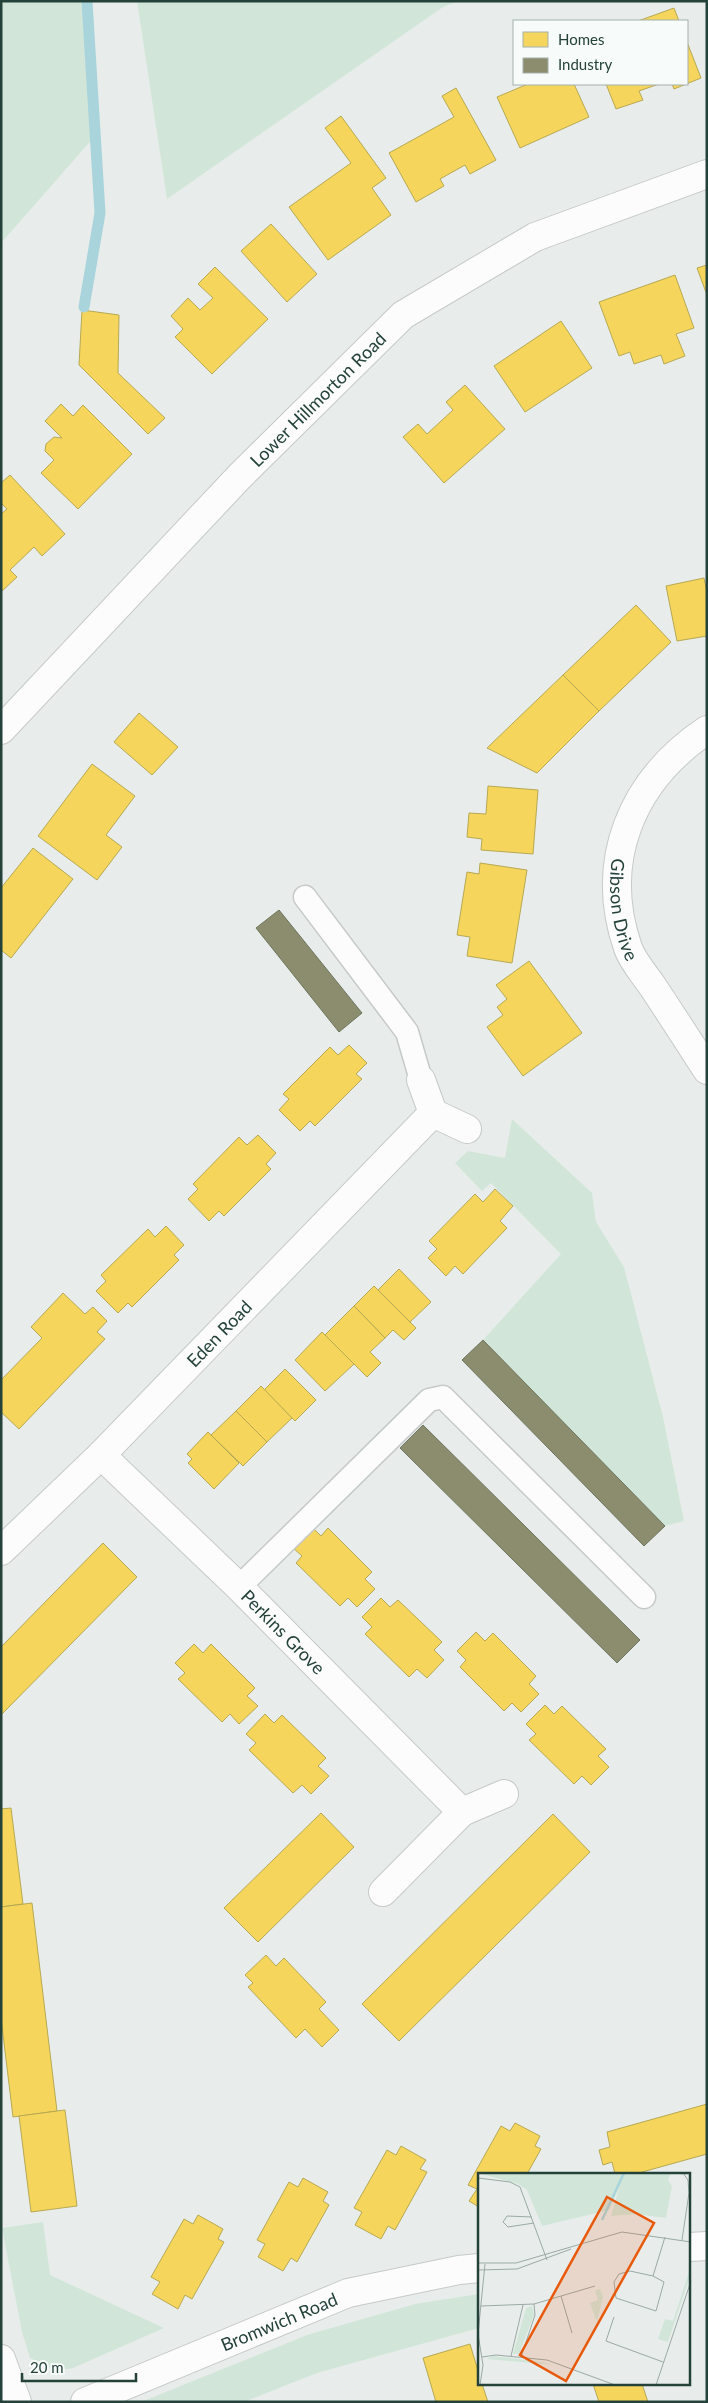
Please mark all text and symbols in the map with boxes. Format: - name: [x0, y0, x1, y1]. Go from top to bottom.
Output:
- legend: [513, 20, 688, 85]
- text: Homes: [558, 30, 604, 48]
- text: Industry: [558, 55, 613, 73]
- street label: Lower Hillmorton Road: [245, 327, 390, 471]
- street label: Gibson Drive: [606, 857, 643, 964]
- street label: Eden Road: [182, 1296, 256, 1371]
- street label: Perkins Grove: [237, 1585, 330, 1679]
- inset map: [478, 2173, 690, 2386]
- street label: Bromwich Road: [217, 2288, 341, 2356]
- scale bar: [22, 2350, 136, 2382]
- text: 20 m: [30, 2358, 64, 2376]

